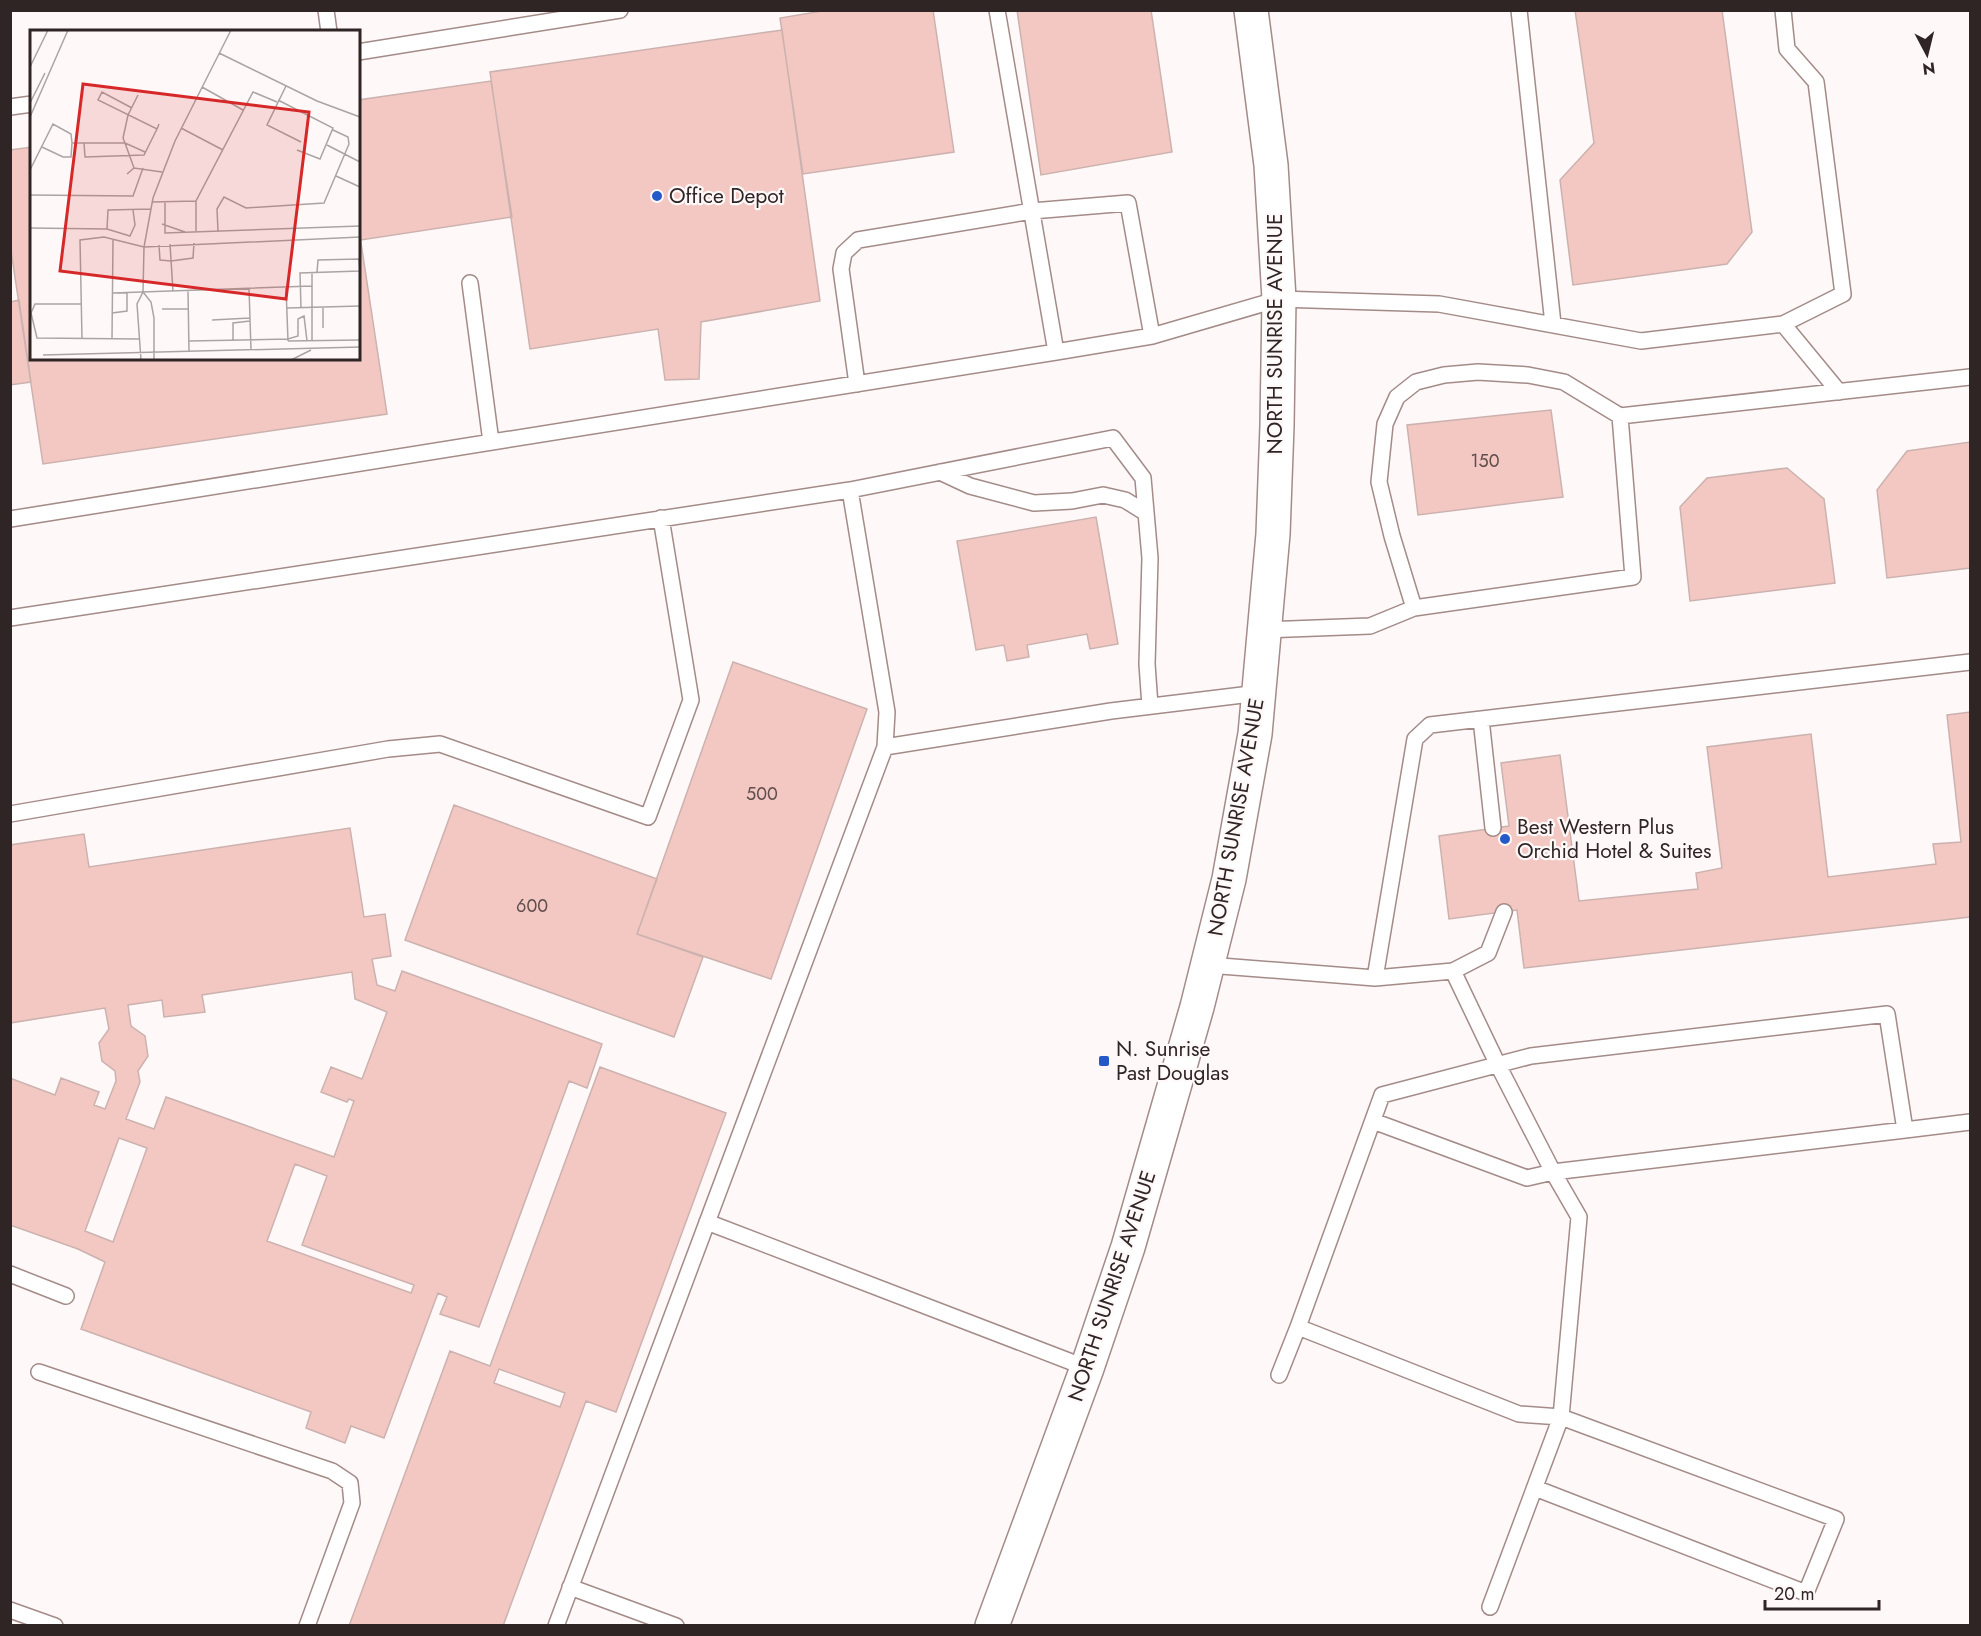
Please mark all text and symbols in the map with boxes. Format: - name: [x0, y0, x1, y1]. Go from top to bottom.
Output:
- north arrow: [1897, 24, 1957, 84]
- inset map: [30, 30, 360, 360]
- text: N: [1921, 56, 1936, 81]
- place label: Office Depot: [669, 181, 784, 211]
- marker: Office Depot: [650, 189, 664, 203]
- street label: NORTH SUNRISE AVENUE: [1260, 213, 1290, 455]
- house number: 150: [1470, 448, 1500, 474]
- street label: NORTH SUNRISE AVENUE: [1200, 696, 1272, 938]
- house number: 500: [746, 781, 778, 807]
- place label: Best Western Plus Orchid Hotel & Suites: [1517, 812, 1712, 866]
- marker: Best Western Plus Orchid Hotel & Suites: [1498, 832, 1512, 846]
- house number: 600: [516, 893, 548, 919]
- place label: N. Sunrise Past Douglas: [1116, 1034, 1229, 1088]
- marker: N. Sunrise Past Douglas: [1097, 1054, 1111, 1068]
- street label: NORTH SUNRISE AVENUE: [1060, 1167, 1164, 1405]
- scale bar: [1765, 1573, 1879, 1611]
- text: 20 m: [1774, 1581, 1814, 1607]

